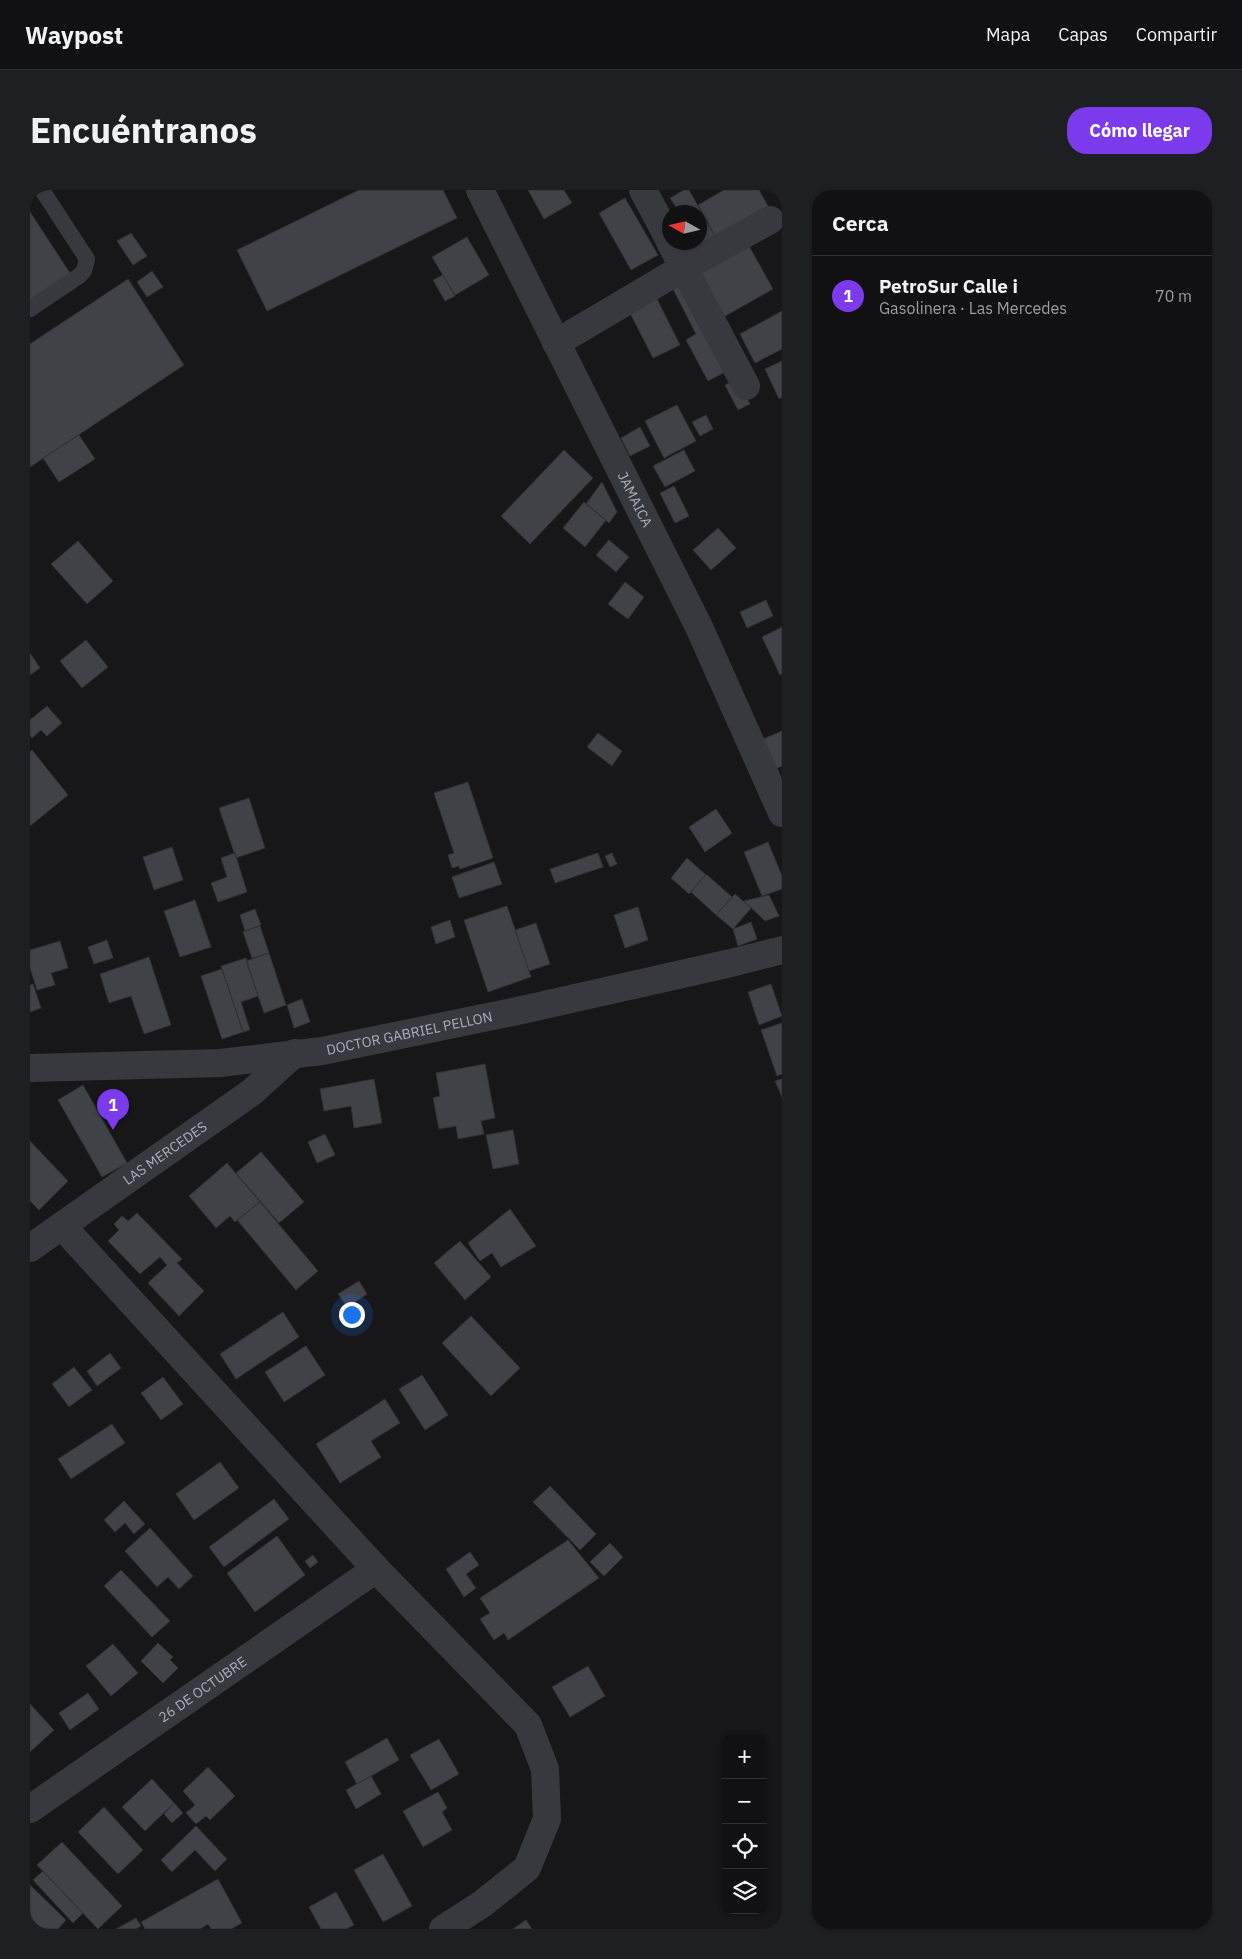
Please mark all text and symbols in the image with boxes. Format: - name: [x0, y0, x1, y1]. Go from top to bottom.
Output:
- text: Waypost: [25, 19, 123, 51]
- text: Mapa: [986, 23, 1030, 46]
- text: Capas: [1058, 23, 1108, 46]
- text: Compartir: [1136, 23, 1217, 46]
- text: Encuéntranos: [30, 107, 257, 153]
- button: Cómo llegar: [1067, 107, 1212, 154]
- north arrow: [662, 205, 707, 250]
- text: Cerca: [832, 209, 889, 237]
- text: PetroSur Calle i: [879, 274, 1018, 298]
- text: 1: [843, 286, 853, 306]
- text: 70 m: [1155, 286, 1192, 306]
- text: Gasolinera · Las Mercedes: [879, 298, 1067, 318]
- street label: JAMAICA: [614, 469, 656, 530]
- street label: DOCTOR GABRIEL PELLON: [325, 1007, 494, 1059]
- pin: 1: [97, 1089, 129, 1130]
- street label: LAS MERCEDES: [119, 1117, 211, 1189]
- your location: [339, 1302, 365, 1328]
- street label: 26 DE OCTUBRE: [155, 1652, 250, 1726]
- map controls: [722, 1734, 767, 1914]
- button: +: [722, 1734, 767, 1779]
- button: −: [722, 1779, 767, 1824]
- button: locate: [722, 1824, 767, 1869]
- button: layers: [722, 1869, 767, 1914]

